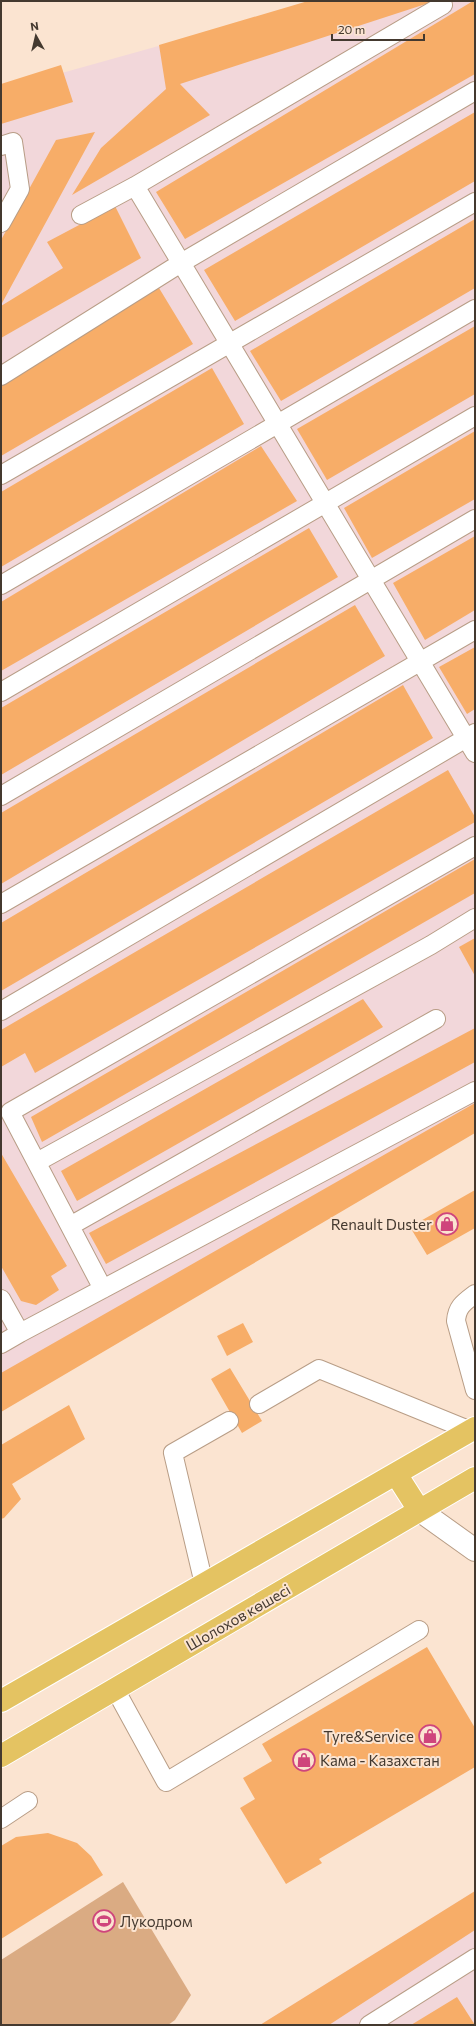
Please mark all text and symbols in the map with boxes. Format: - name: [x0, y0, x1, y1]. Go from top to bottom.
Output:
- north arrow: [16, 16, 56, 56]
- scale bar: [332, 16, 424, 42]
- text: N: [30, 19, 40, 33]
- text: 20 m: [338, 22, 365, 36]
- shop icon: Renault Duster: [434, 1211, 460, 1237]
- place label: Renault Duster: [331, 1215, 432, 1233]
- street label: Шолохов көшесі: [183, 1580, 293, 1654]
- shop icon: Tyre&Service: [417, 1723, 443, 1749]
- place label: Tyre&Service: [323, 1727, 414, 1745]
- shop icon: Кама - Казахстан: [291, 1747, 317, 1773]
- place label: Кама - Казахстан: [320, 1751, 440, 1769]
- sports icon: Лукодром: [91, 1908, 117, 1934]
- place label: Лукодром: [120, 1912, 193, 1930]

